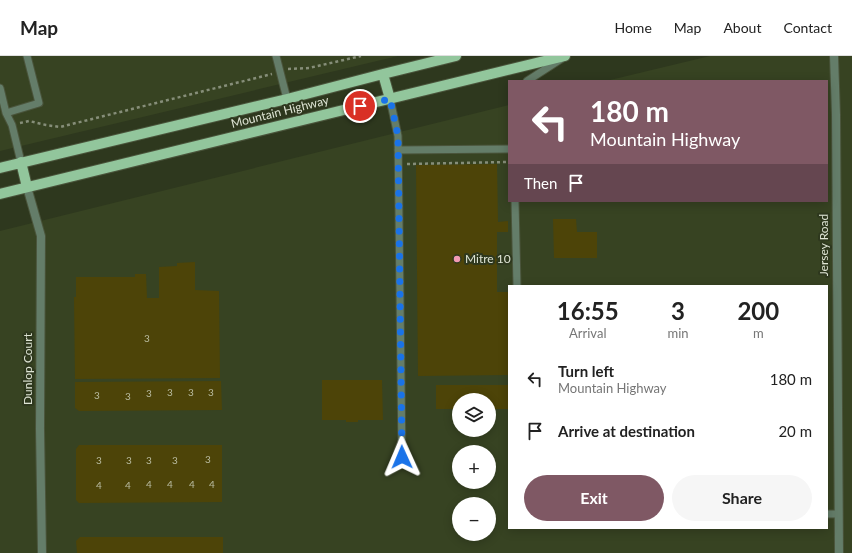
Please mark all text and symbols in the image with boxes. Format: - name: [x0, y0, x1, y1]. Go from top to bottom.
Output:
- text: Map: [20, 16, 58, 39]
- text: Home: [614, 19, 652, 36]
- text: Map: [674, 19, 701, 36]
- text: About: [723, 19, 761, 36]
- text: Contact: [783, 19, 832, 36]
- pin: [343, 89, 377, 123]
- street label: Mountain Highway: [229, 92, 331, 131]
- text: 180 m: [590, 94, 669, 128]
- icon: arrive: [349, 95, 371, 117]
- icon: left: [524, 96, 576, 148]
- text: Mountain Highway: [590, 128, 740, 150]
- icon: arrive: [565, 172, 587, 194]
- text: Then: [524, 174, 557, 192]
- street label: Jersey Road: [816, 214, 831, 276]
- place label: Mitre 10: [465, 251, 511, 266]
- marker: Mitre 10: [452, 254, 462, 264]
- text: 16:55: [557, 296, 619, 325]
- text: 3: [671, 296, 685, 325]
- text: 200: [737, 296, 779, 325]
- text: Arrival: [569, 325, 606, 341]
- text: min: [668, 325, 689, 341]
- text: m: [753, 325, 764, 341]
- street label: Dunlop Court: [20, 332, 35, 405]
- house number: 3: [144, 332, 150, 344]
- text: Turn left: [558, 362, 614, 380]
- icon: left: [524, 368, 546, 390]
- text: 180 m: [770, 370, 812, 388]
- text: Mountain Highway: [558, 380, 667, 396]
- house number: 3: [167, 386, 173, 398]
- house number: 3: [188, 386, 194, 398]
- house number: 3: [208, 386, 214, 398]
- house number: 3: [146, 387, 152, 399]
- house number: 3: [94, 389, 100, 401]
- house number: 3: [125, 390, 131, 402]
- map controls: [452, 393, 496, 541]
- button: layers: [452, 393, 496, 437]
- icon: arrive: [524, 420, 546, 442]
- text: Arrive at destination: [558, 422, 695, 440]
- text: 20 m: [778, 422, 812, 440]
- position arrow: [381, 436, 423, 478]
- button: +: [452, 445, 496, 489]
- house number: 3: [205, 453, 211, 465]
- house number: 3: [96, 454, 102, 466]
- house number: 3: [126, 454, 132, 466]
- house number: 3: [146, 454, 152, 466]
- house number: 3: [172, 454, 178, 466]
- button: Exit: [524, 475, 664, 521]
- button: Share: [672, 475, 812, 521]
- house number: 4: [146, 478, 152, 490]
- house number: 4: [167, 478, 173, 490]
- house number: 4: [189, 478, 195, 490]
- house number: 4: [209, 478, 215, 490]
- house number: 4: [96, 479, 102, 491]
- house number: 4: [125, 479, 131, 491]
- button: −: [452, 497, 496, 541]

